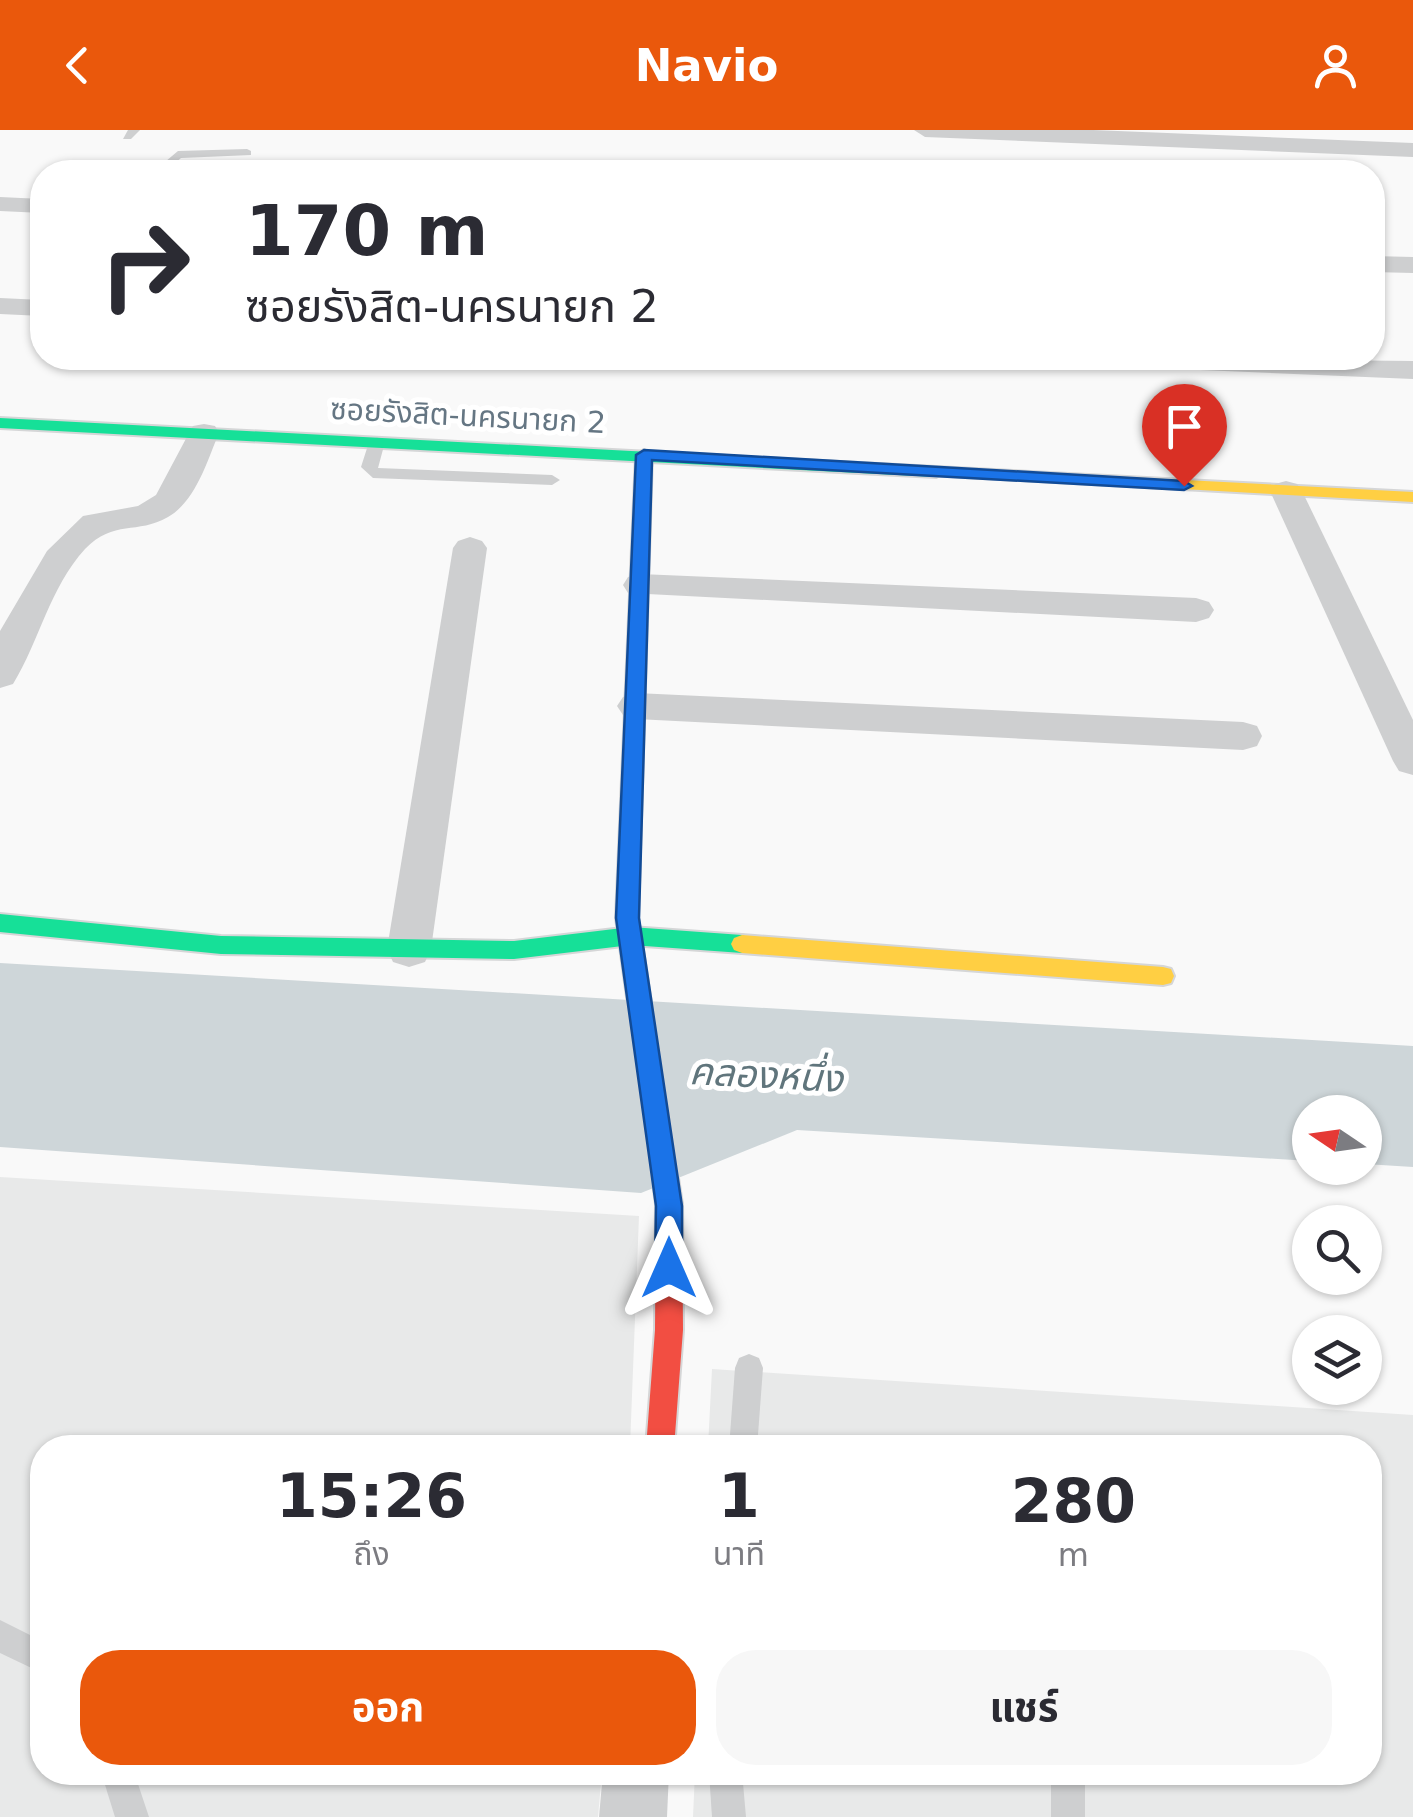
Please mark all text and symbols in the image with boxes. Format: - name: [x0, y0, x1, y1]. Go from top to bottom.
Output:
- icon: back: [50, 38, 105, 93]
- icon: person: [1308, 38, 1363, 93]
- text: Navio: [635, 39, 778, 92]
- text: 170 m: [245, 190, 488, 272]
- icon: right: [80, 200, 210, 330]
- text: ซอยรังสิต-นครนายก 2: [245, 280, 659, 333]
- pin: [1142, 384, 1227, 487]
- street label: ซอยรังสิต-นครนายก 2: [329, 391, 607, 440]
- icon: arrive: [1157, 399, 1212, 454]
- water label: คลองหนึ่ง: [688, 1045, 845, 1101]
- north arrow: [1292, 1095, 1382, 1185]
- map controls: [1292, 1095, 1382, 1405]
- button: search: [1292, 1205, 1382, 1295]
- position arrow: [617, 1216, 721, 1320]
- button: layers: [1292, 1315, 1382, 1405]
- text: 15:26: [276, 1461, 467, 1531]
- text: 1: [718, 1461, 760, 1531]
- text: 280: [1011, 1466, 1136, 1536]
- text: ถึง: [353, 1535, 390, 1573]
- text: นาที: [713, 1535, 765, 1573]
- text: m: [1058, 1536, 1089, 1574]
- button: ออก: [80, 1650, 696, 1765]
- button: แชร์: [716, 1650, 1332, 1765]

